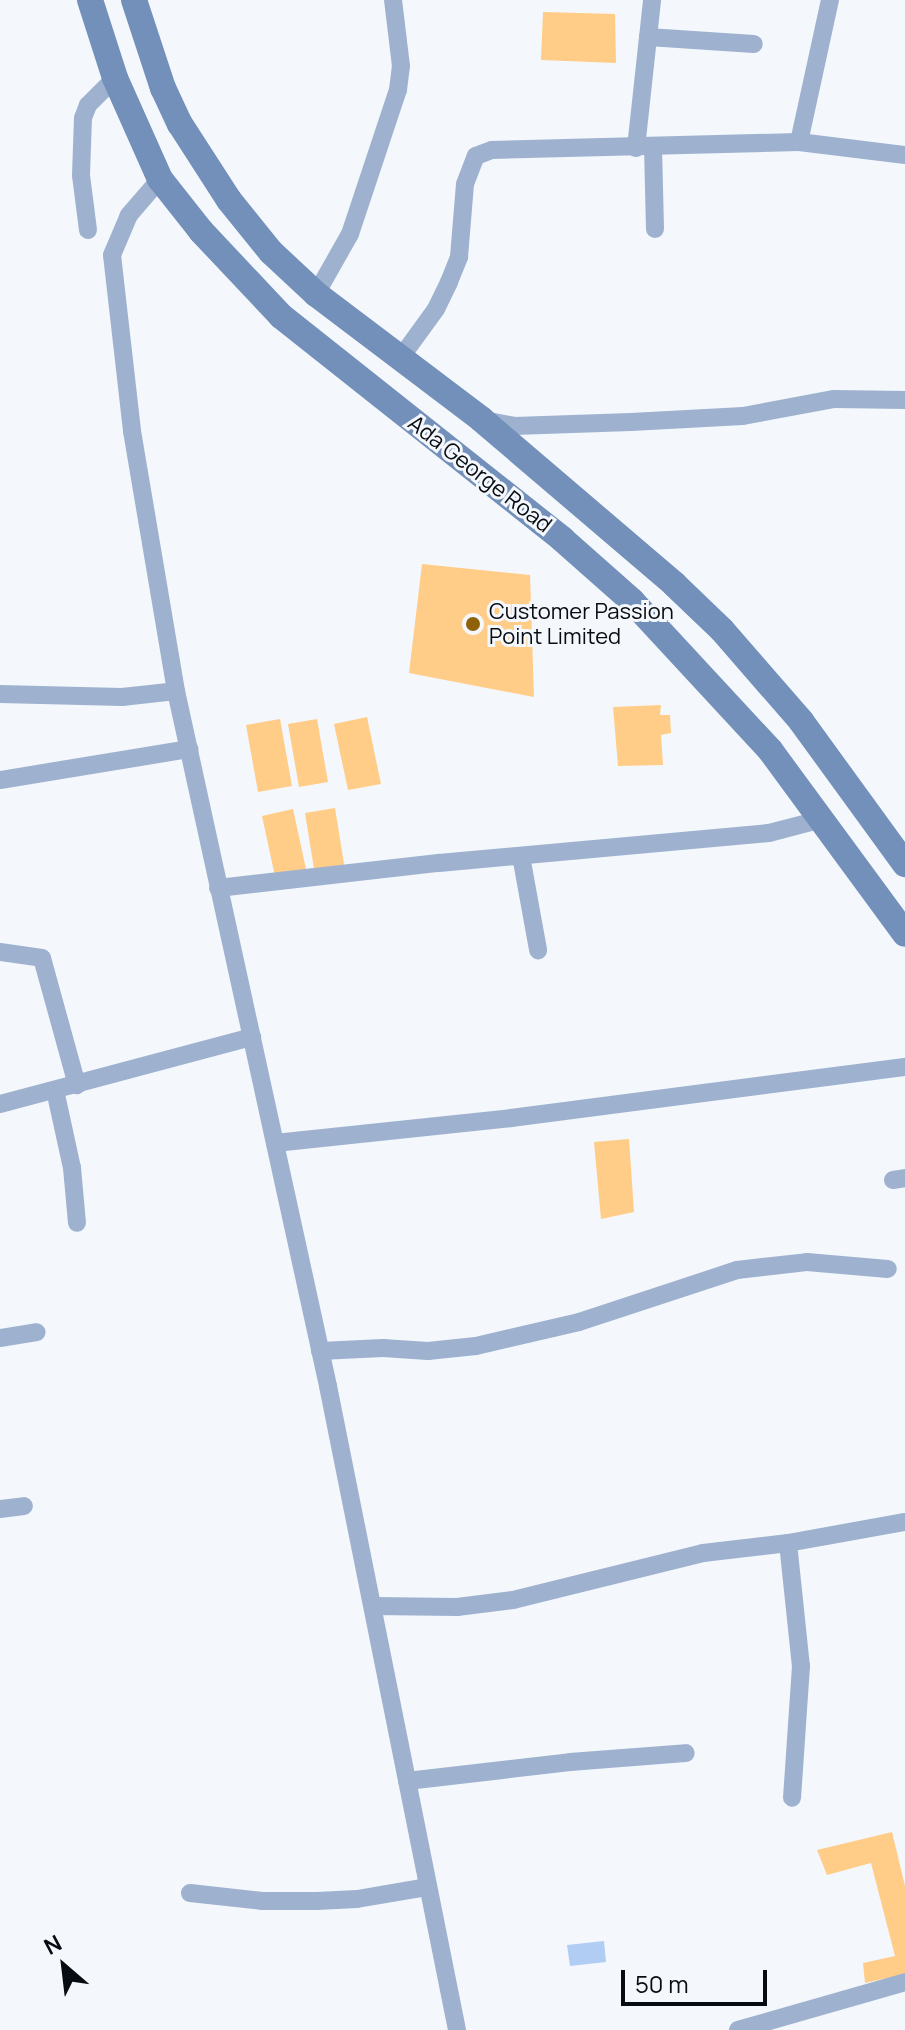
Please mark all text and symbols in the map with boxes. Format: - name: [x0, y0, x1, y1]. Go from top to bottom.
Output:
- street label: Ada George Road: [403, 410, 557, 538]
- place label: Customer Passion Point Limited: [489, 598, 674, 650]
- marker: Customer Passion Point Limited: [464, 615, 482, 633]
- north arrow: [24, 1926, 104, 2006]
- text: N: [39, 1928, 67, 1962]
- scale bar: [625, 1954, 771, 2004]
- text: 50 m: [635, 1967, 689, 2000]

